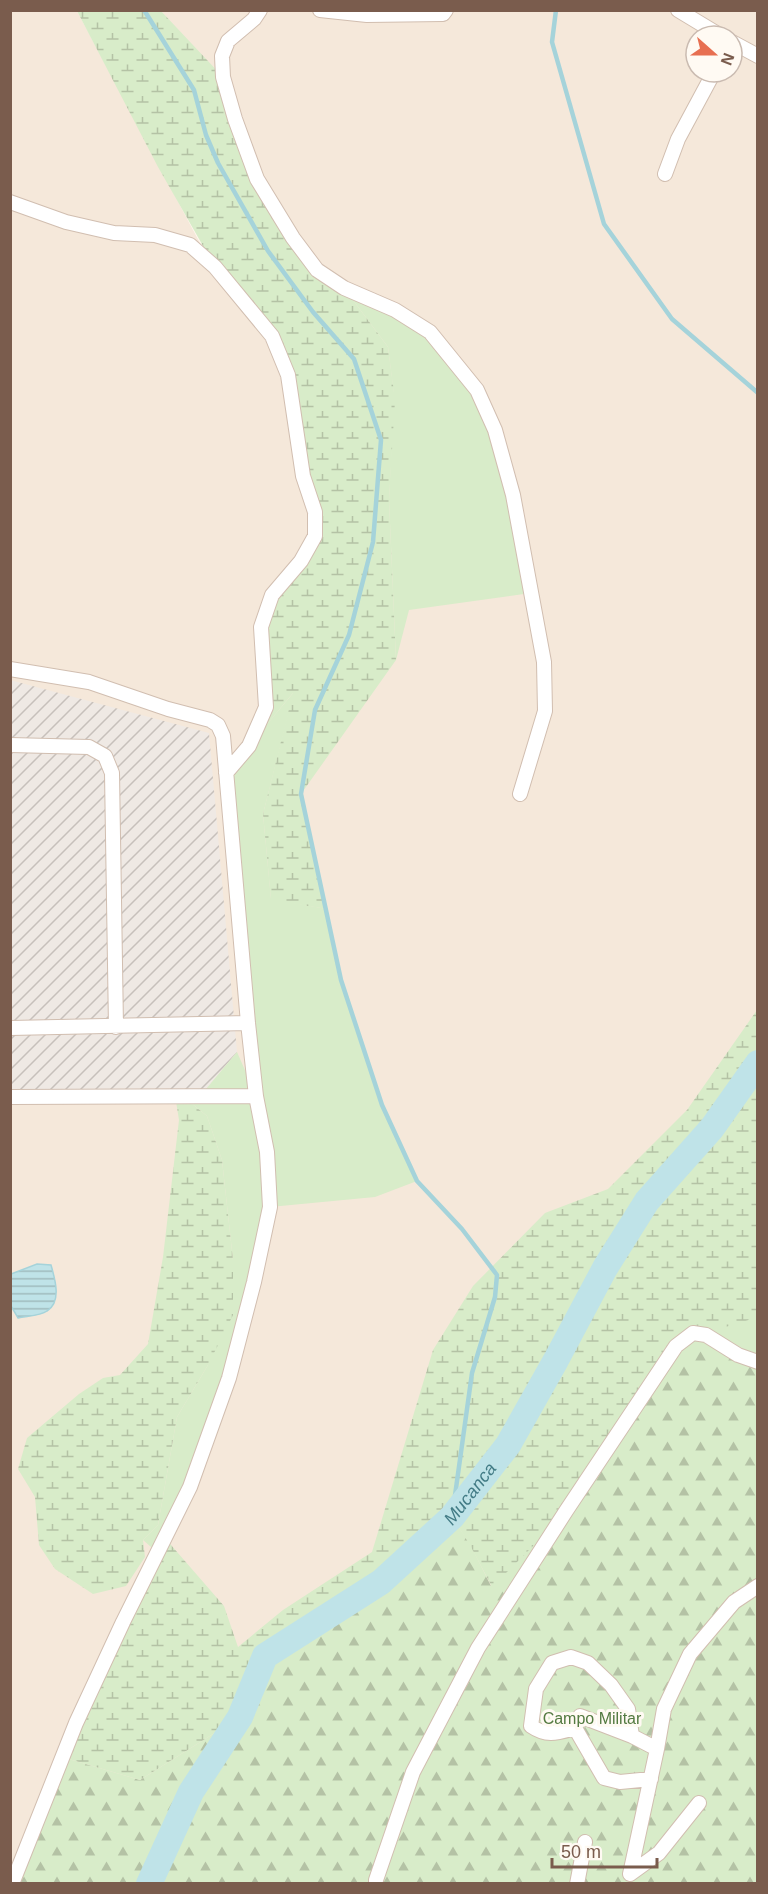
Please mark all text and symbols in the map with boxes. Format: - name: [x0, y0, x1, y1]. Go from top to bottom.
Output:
- north arrow: [684, 24, 744, 84]
- text: N: [718, 51, 738, 68]
- water label: Mucanca: [440, 1459, 500, 1529]
- park label: Campo Militar: [543, 1710, 642, 1727]
- scale bar: [552, 1831, 657, 1869]
- text: 50 m: [561, 1842, 601, 1862]

